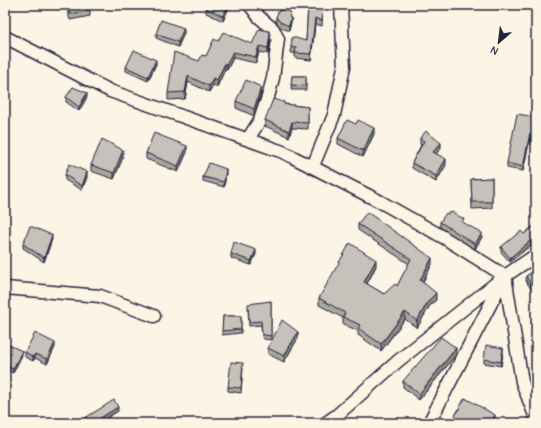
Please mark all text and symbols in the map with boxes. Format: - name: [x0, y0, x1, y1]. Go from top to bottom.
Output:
- north arrow: [479, 22, 519, 62]
- text: N: [488, 43, 501, 58]

